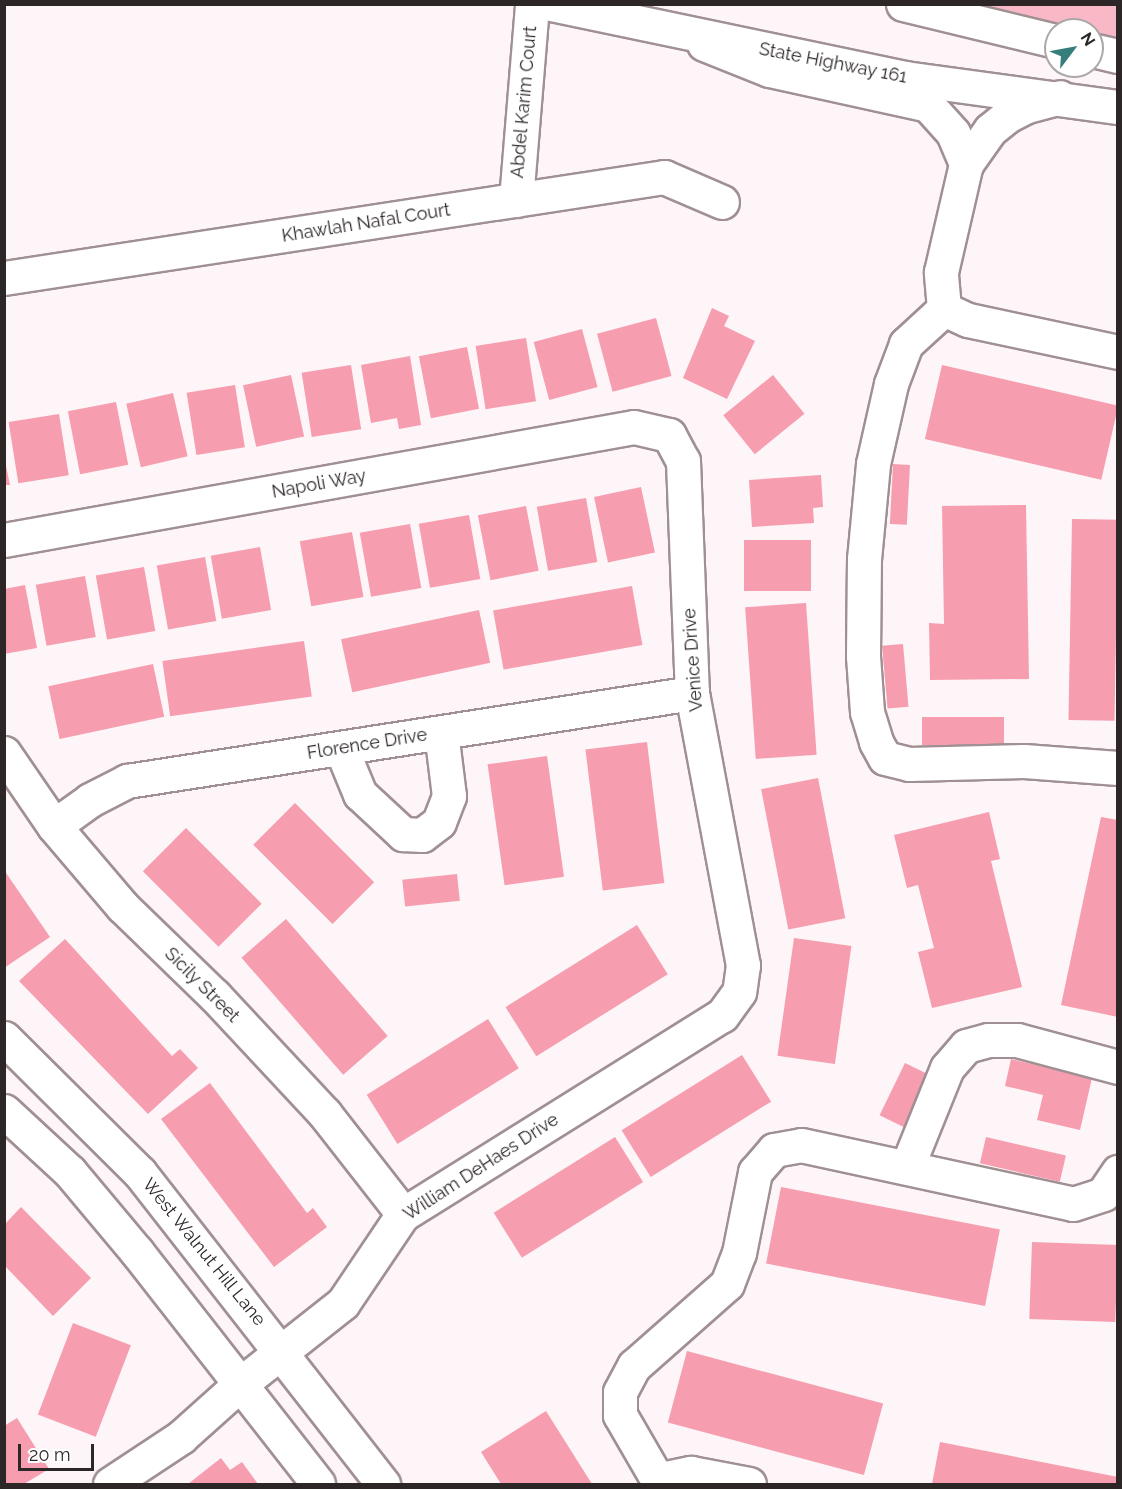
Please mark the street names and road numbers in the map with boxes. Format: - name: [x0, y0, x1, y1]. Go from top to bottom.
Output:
- street label: Abdel Karim Court: [507, 25, 541, 179]
- street label: State Highway 161: [757, 38, 909, 88]
- street label: Khawlah Nafal Court: [280, 199, 452, 247]
- street label: Napoli Way: [270, 465, 368, 503]
- street label: Venice Drive: [679, 607, 707, 713]
- street label: Florence Drive: [305, 724, 429, 764]
- street label: Sicily Street: [160, 943, 244, 1027]
- street label: William DeHaes Drive: [399, 1109, 563, 1225]
- street label: West Walnut Hill Lane: [137, 1173, 271, 1331]

